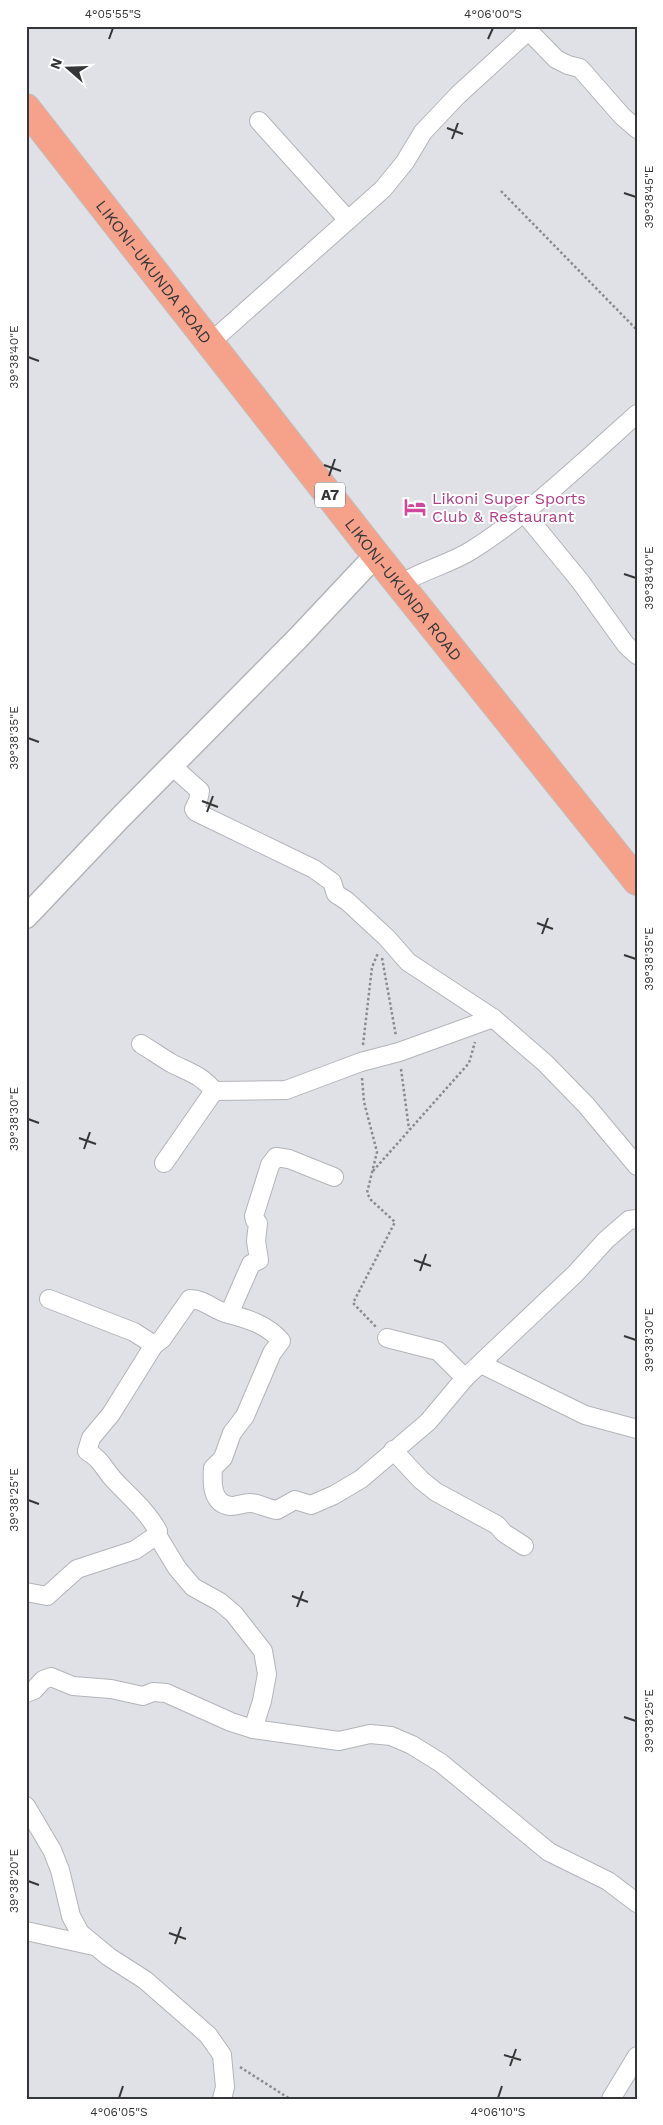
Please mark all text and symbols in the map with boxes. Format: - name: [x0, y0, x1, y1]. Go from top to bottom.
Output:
- text: 4°05'55"S: [85, 7, 141, 21]
- text: 4°06'00"S: [464, 7, 522, 21]
- north arrow: [42, 42, 92, 92]
- text: N: [46, 56, 65, 71]
- text: 39°38'45"E: [642, 165, 656, 228]
- street label: LIKONI-UKUNDA ROAD: [92, 197, 216, 348]
- text: 39°38'40"E: [7, 325, 21, 389]
- road number: A7: [315, 482, 345, 508]
- place label: Likoni Super Sports Club & Restaurant: [432, 489, 586, 526]
- hotel icon: Likoni Super Sports Club & Restaurant: [402, 494, 428, 520]
- street label: LIKONI-UKUNDA ROAD: [341, 515, 466, 665]
- text: 39°38'40"E: [642, 546, 656, 610]
- text: 39°38'35"E: [7, 706, 21, 770]
- text: 39°38'35"E: [642, 927, 656, 991]
- text: 39°38'30"E: [7, 1087, 21, 1151]
- text: 39°38'30"E: [642, 1308, 656, 1372]
- text: 39°38'25"E: [7, 1468, 21, 1532]
- text: 39°38'25"E: [642, 1689, 656, 1753]
- text: 39°38'20"E: [7, 1849, 21, 1913]
- text: 4°06'05"S: [90, 2105, 148, 2119]
- text: 4°06'10"S: [470, 2105, 526, 2119]

